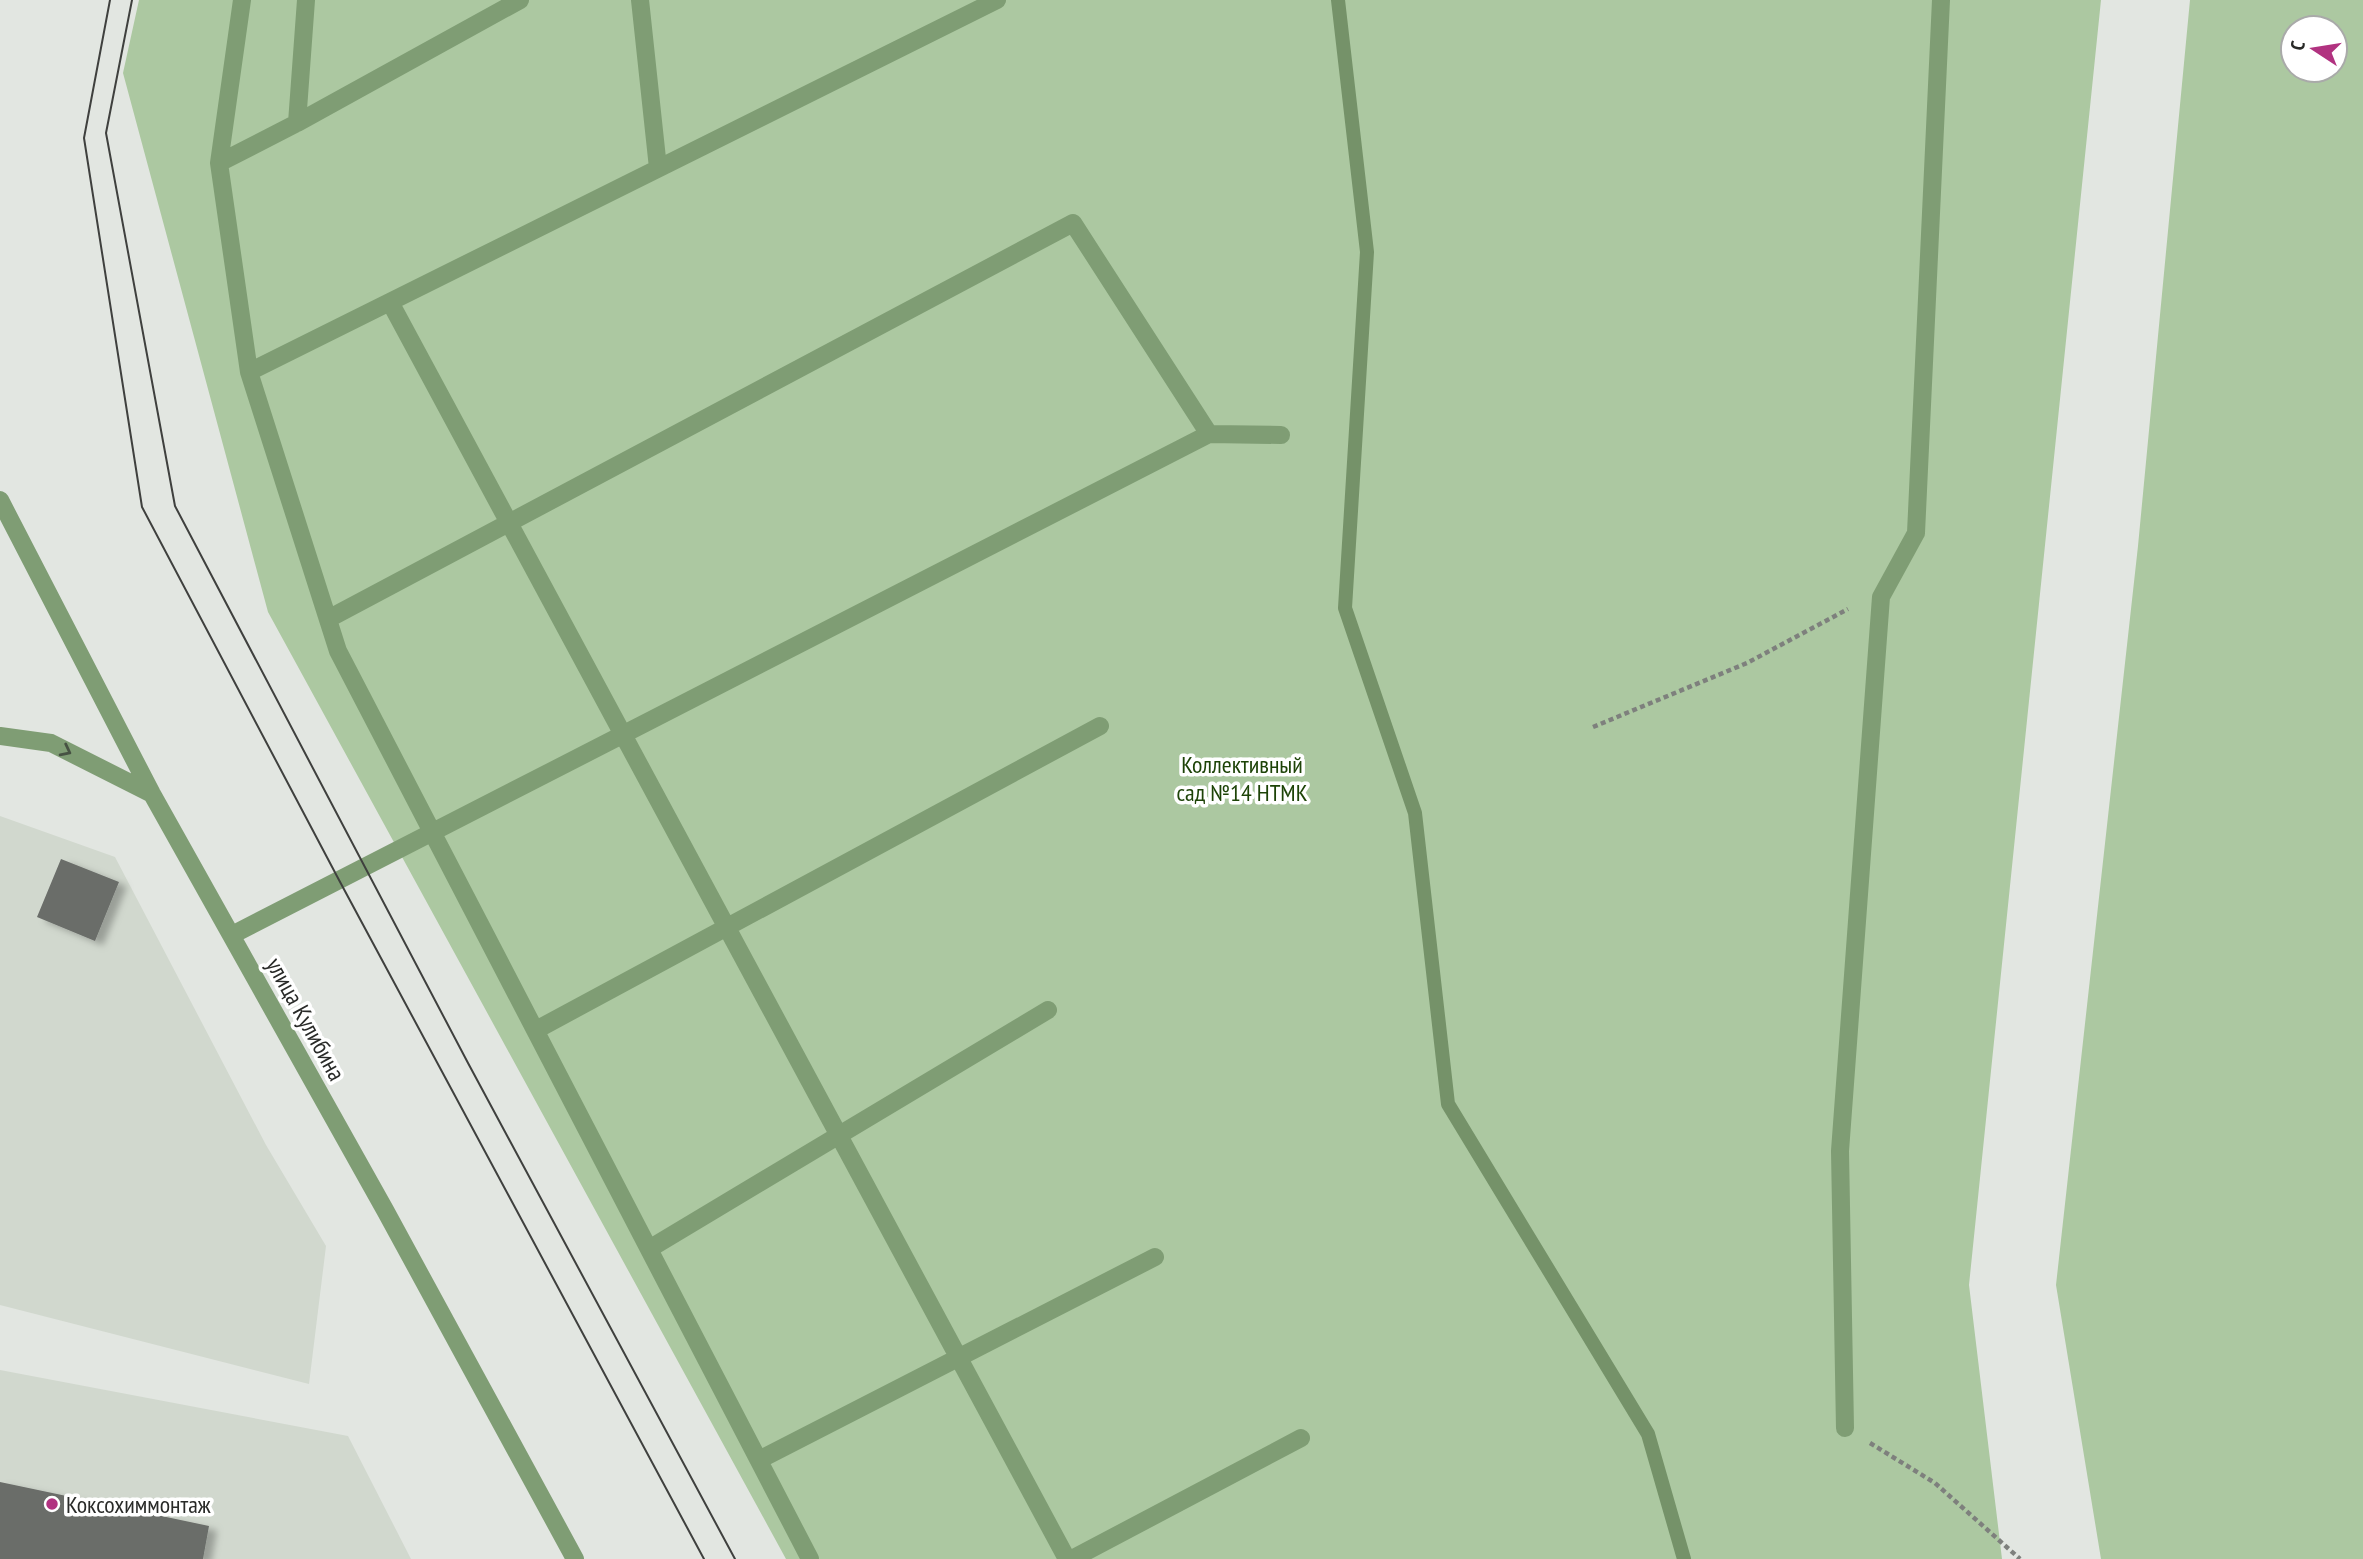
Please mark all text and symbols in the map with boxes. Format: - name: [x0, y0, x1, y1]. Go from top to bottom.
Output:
- north arrow: [2279, 14, 2349, 84]
- text: С: [2285, 38, 2310, 52]
- one-way arrow: [59, 742, 71, 756]
- park label: Коллективный сад №14 НТМК: [1177, 749, 1308, 808]
- street label: улица Кулибина: [259, 952, 353, 1086]
- place label: Коксохиммонтаж: [66, 1489, 211, 1520]
- marker: Коксохиммонтаж: [44, 1496, 60, 1512]

